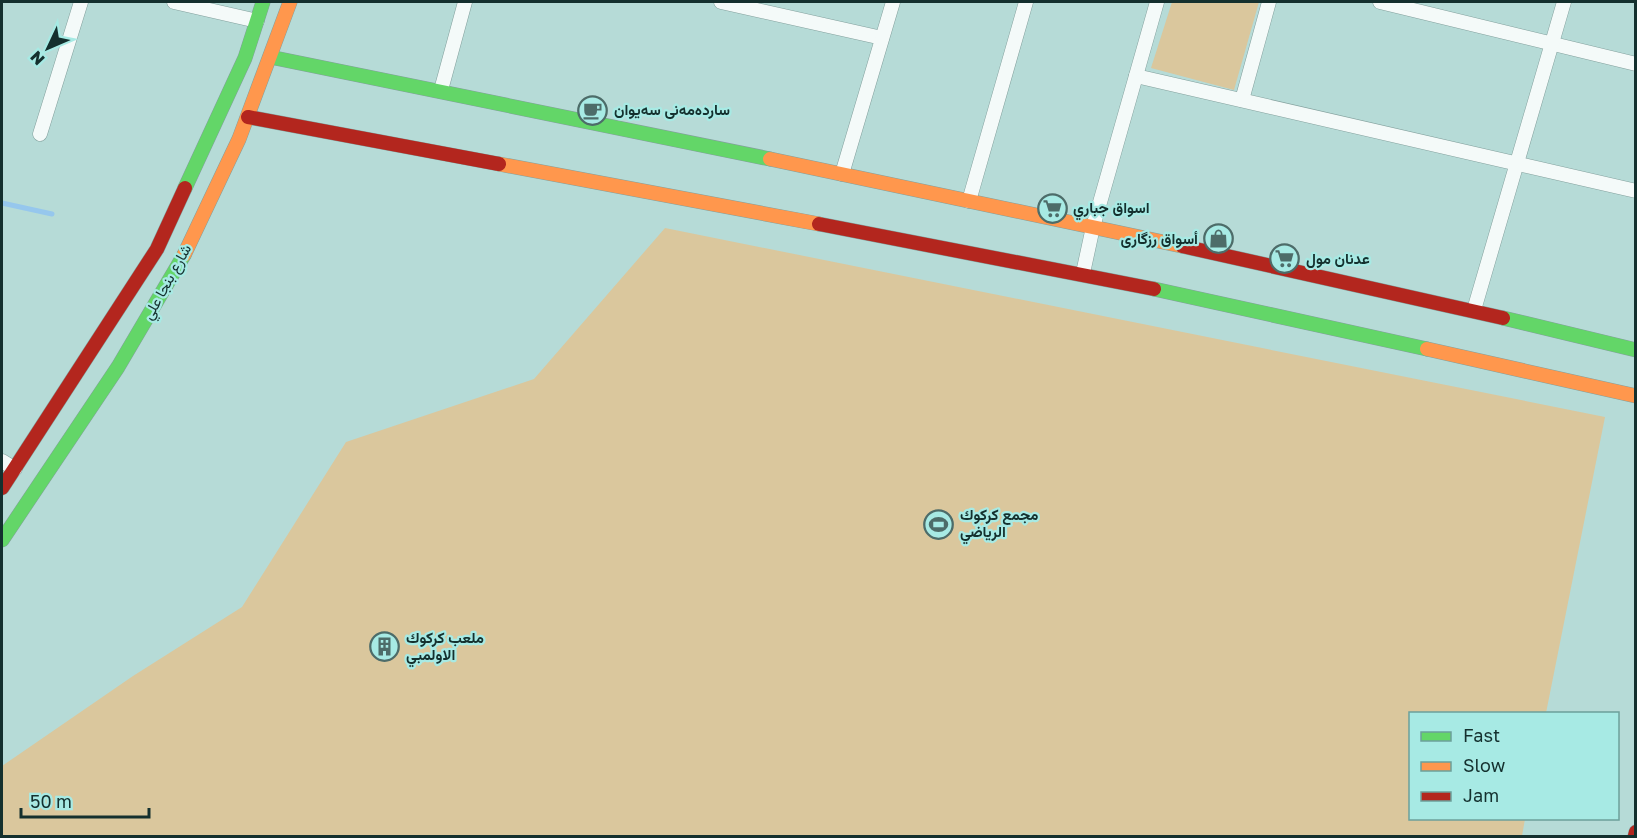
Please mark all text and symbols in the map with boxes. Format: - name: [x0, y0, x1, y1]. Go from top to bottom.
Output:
- north arrow: [18, 18, 78, 78]
- text: N: [26, 47, 49, 70]
- cafe icon: ساردەمەنی سەیوان: [577, 94, 609, 126]
- place label: ساردەمەنی سەیوان: [614, 100, 730, 119]
- supermarket icon: اسواق جباري: [1036, 192, 1068, 224]
- place label: اسواق جباري: [1073, 198, 1150, 221]
- shop icon: أسواق رزگارى: [1203, 223, 1235, 255]
- place label: أسواق رزگارى: [1121, 229, 1198, 248]
- street label: شارع بنجا علي: [138, 240, 199, 325]
- supermarket icon: عدنان مول: [1269, 243, 1301, 275]
- place label: عدنان مول: [1306, 249, 1370, 268]
- place label: مجمع كركوك الرياضي: [960, 505, 1038, 545]
- sports icon: مجمع كركوك الرياضي: [923, 508, 955, 540]
- place label: ملعب كركوك الاولمبي: [406, 628, 484, 668]
- building icon: ملعب كركوك الاولمبي: [369, 631, 401, 663]
- legend: [1409, 712, 1619, 820]
- text: Fast: [1463, 724, 1500, 746]
- text: Slow: [1463, 754, 1506, 776]
- scale bar: [21, 781, 148, 819]
- text: Jam: [1463, 784, 1499, 806]
- text: 50 m: [30, 790, 72, 812]

